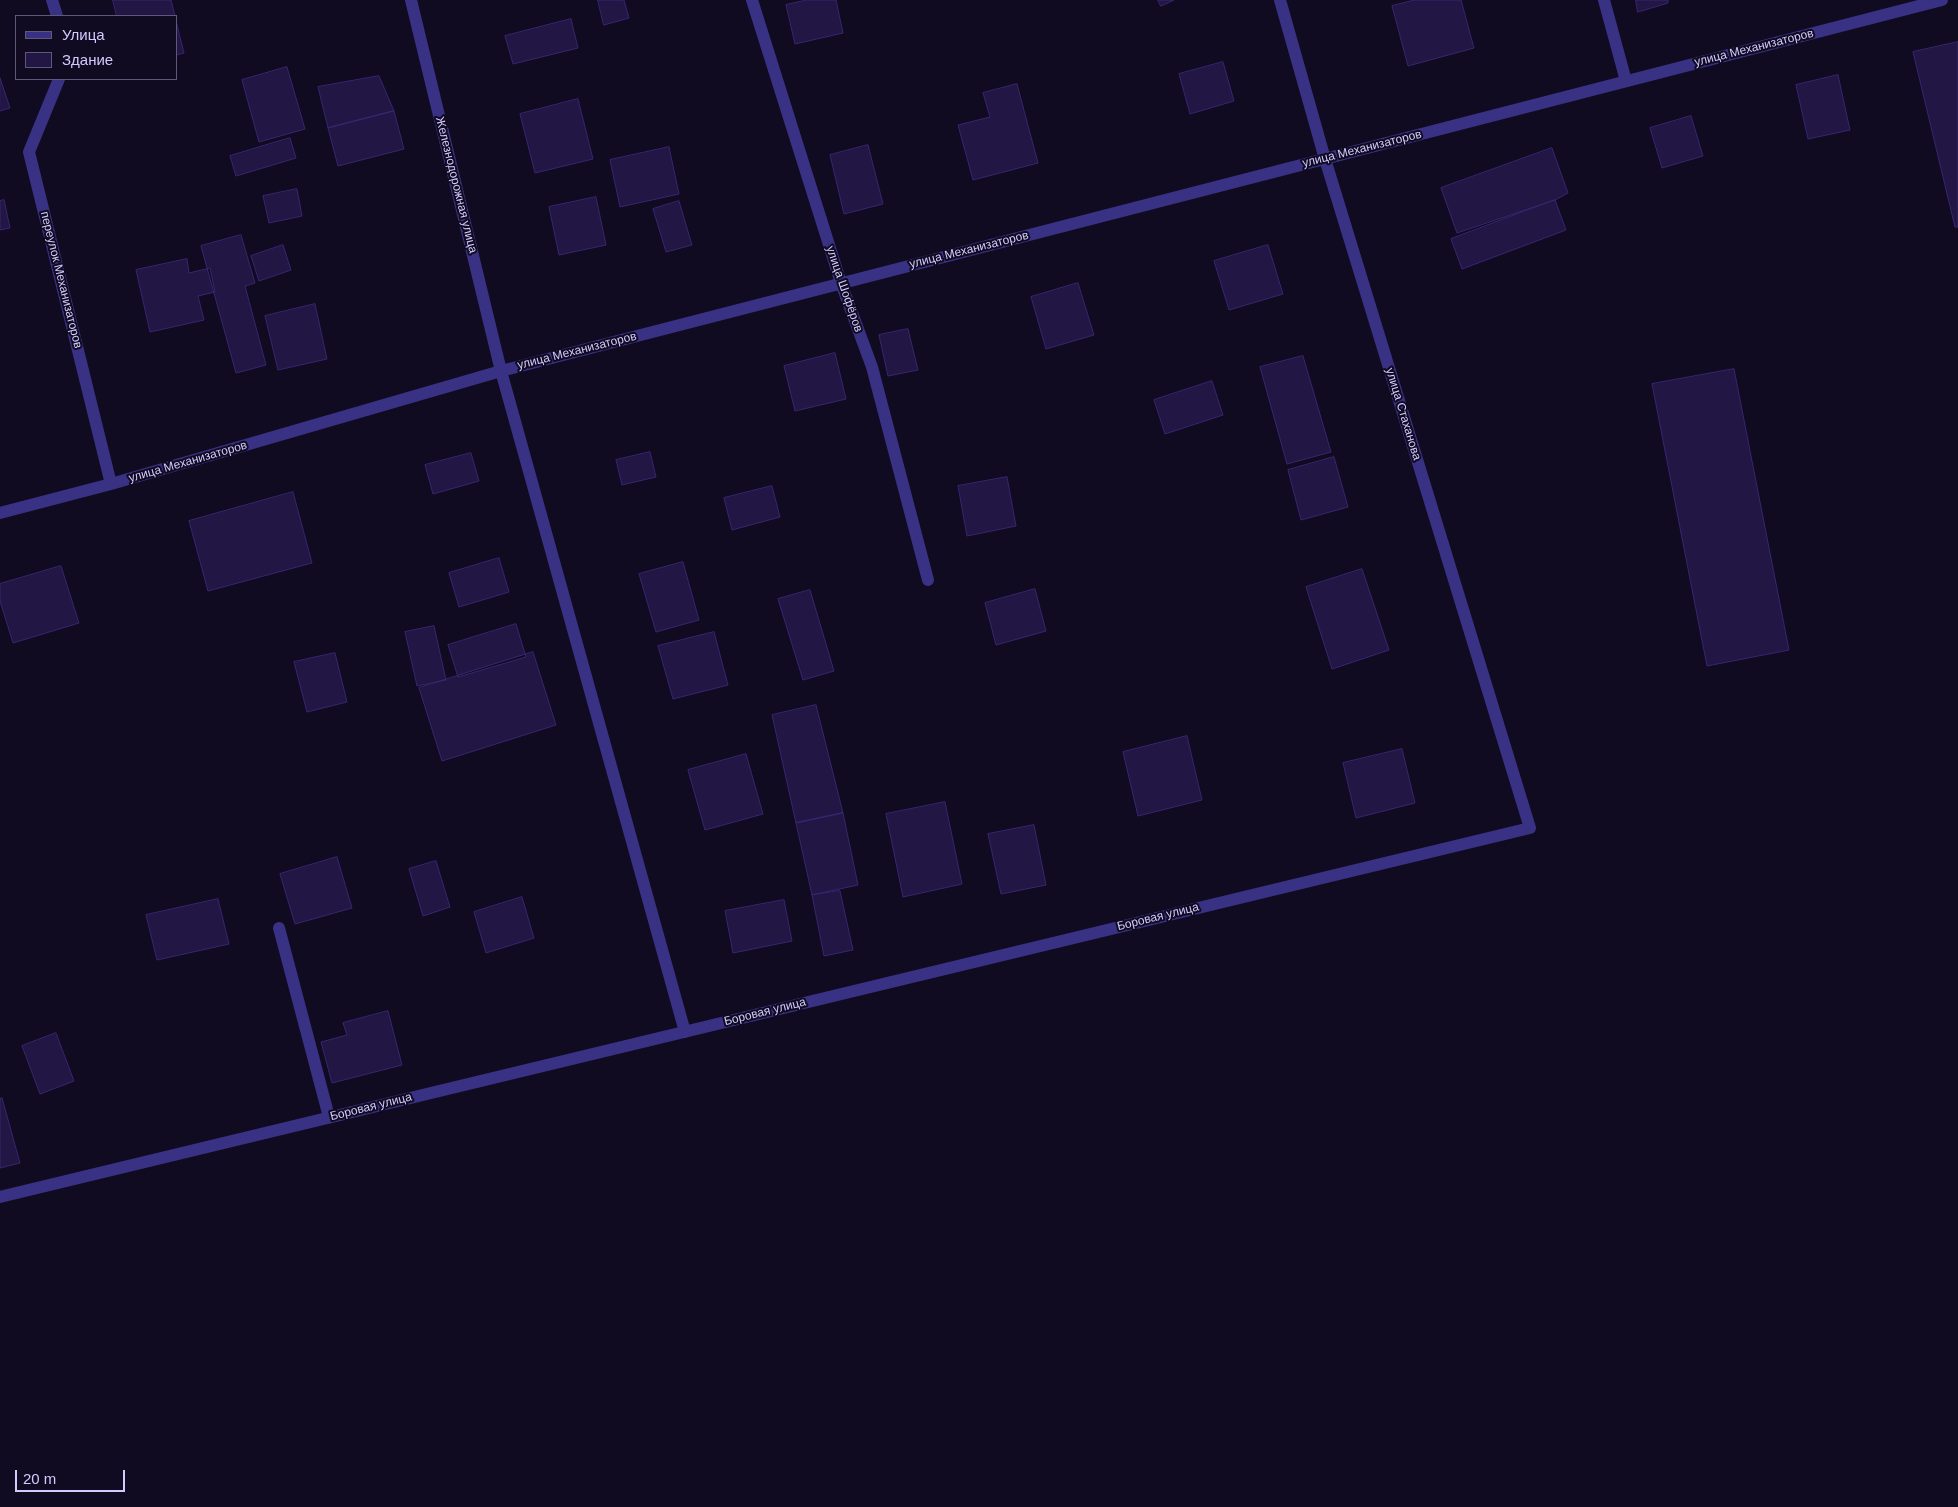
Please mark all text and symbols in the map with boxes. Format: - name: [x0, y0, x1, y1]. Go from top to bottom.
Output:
- legend: [15, 15, 178, 80]
- text: Улица: [62, 26, 105, 43]
- street label: улица Механизаторов: [1693, 26, 1815, 70]
- text: Здание: [62, 51, 113, 68]
- street label: Железнодорожная улица: [432, 115, 480, 255]
- street label: улица Механизаторов: [1301, 127, 1423, 171]
- street label: переулок Механизаторов: [37, 210, 85, 350]
- street label: улица Механизаторов: [908, 228, 1030, 272]
- street label: улица Шофёров: [822, 244, 866, 334]
- street label: улица Механизаторов: [516, 329, 638, 373]
- street label: улица Стаханова: [1382, 366, 1424, 462]
- street label: улица Механизаторов: [127, 438, 249, 486]
- street label: Боровая улица: [1116, 900, 1200, 934]
- street label: Боровая улица: [723, 995, 807, 1029]
- street label: Боровая улица: [329, 1090, 413, 1124]
- scale bar: [18, 1460, 128, 1492]
- text: 20 m: [23, 1470, 56, 1487]

